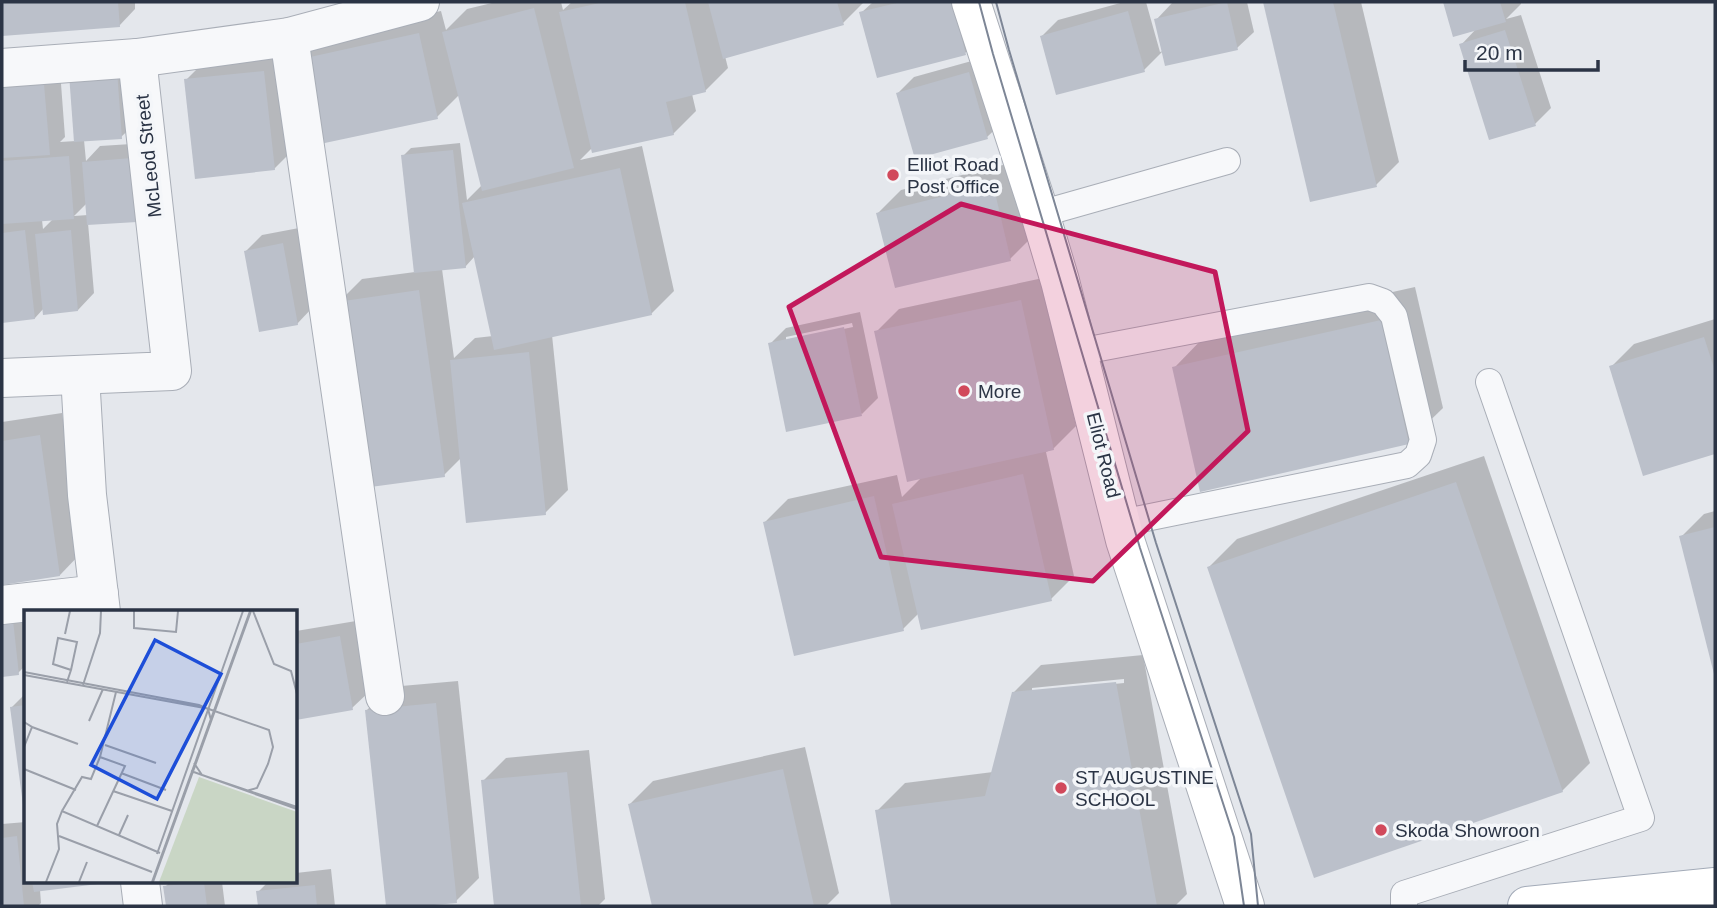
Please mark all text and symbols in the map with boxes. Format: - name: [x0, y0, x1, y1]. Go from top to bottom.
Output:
- scale bar: [1465, 28, 1598, 72]
- text: 20 m: [1476, 41, 1523, 64]
- street label: McLeod Street: [132, 93, 165, 218]
- place label: Elliot Road Post Office: [907, 154, 1000, 197]
- marker: Elliot Road Post Office: [885, 167, 901, 183]
- place label: More: [978, 381, 1021, 402]
- marker: More: [956, 383, 972, 399]
- street label: Eliot Road: [1083, 410, 1124, 500]
- inset map: [24, 610, 298, 884]
- place label: ST AUGUSTINE SCHOOL: [1075, 767, 1214, 810]
- marker: ST AUGUSTINE SCHOOL: [1053, 780, 1069, 796]
- place label: Skoda Showroon: [1395, 820, 1540, 841]
- marker: Skoda Showroon: [1373, 822, 1389, 838]

